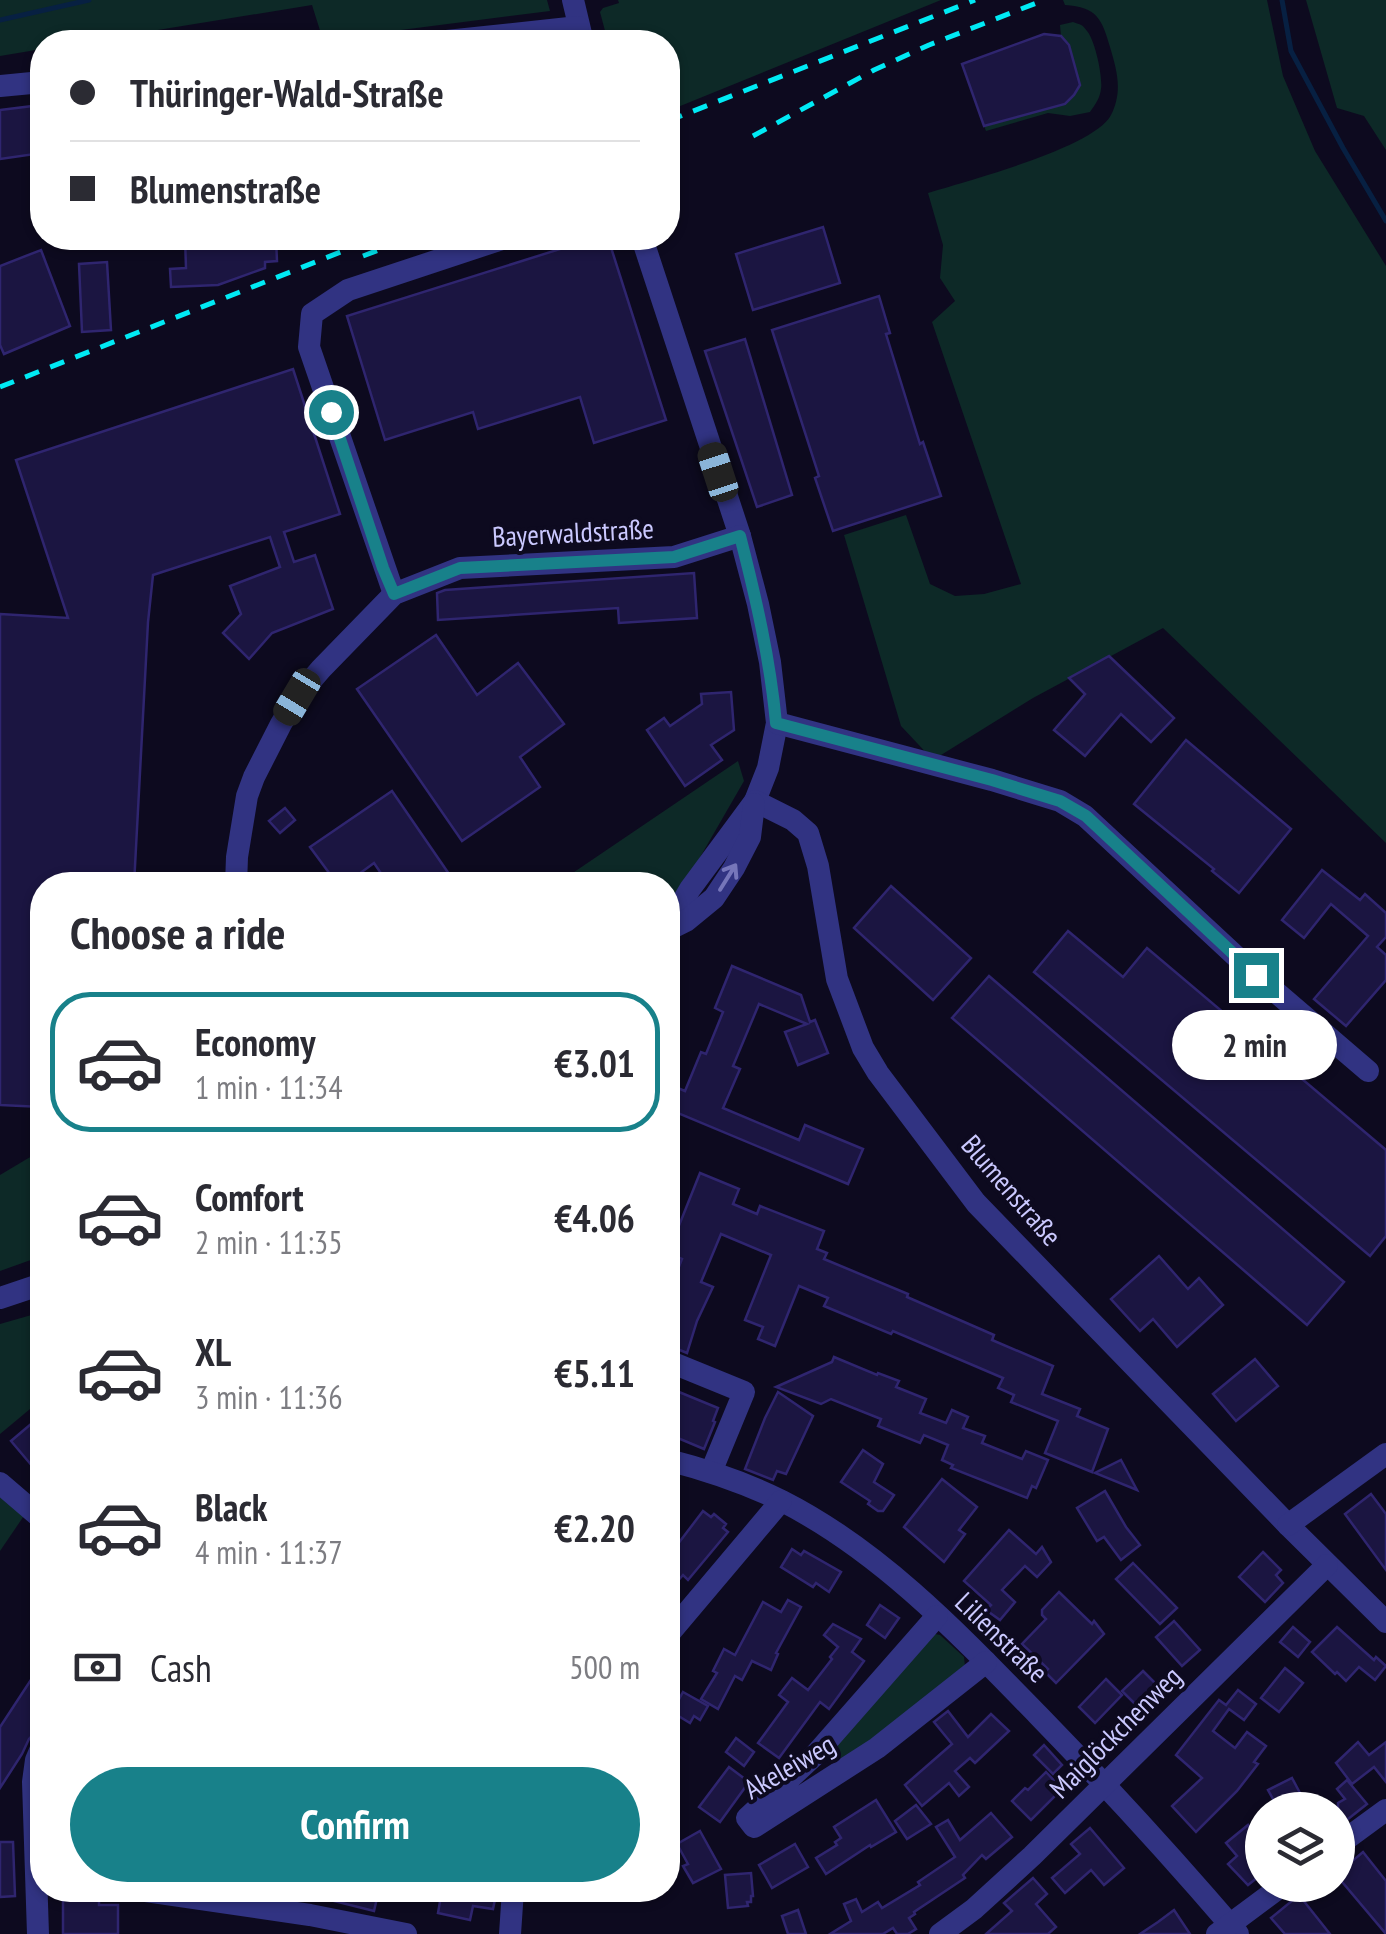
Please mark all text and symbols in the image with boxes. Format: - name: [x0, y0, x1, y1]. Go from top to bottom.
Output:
- text: Thüringer-Wald-Straße: [130, 68, 444, 117]
- text: Blumenstraße: [130, 164, 321, 213]
- route start: [309, 390, 354, 435]
- car: [694, 439, 742, 505]
- street label: Bayerwaldstraße: [491, 509, 655, 555]
- car: [269, 664, 325, 730]
- one-way arrow: [718, 863, 738, 892]
- text: Choose a ride: [70, 903, 285, 961]
- route end: [1234, 953, 1279, 998]
- callout: 2 min: [1174, 1010, 1338, 1080]
- icon: car: [75, 1017, 165, 1107]
- text: Economy: [195, 1017, 315, 1066]
- text: 2 min: [1222, 1024, 1287, 1066]
- text: €3.01: [554, 1038, 635, 1087]
- text: 1 min · 11:34: [195, 1066, 343, 1108]
- street label: Blumenstraße: [954, 1127, 1070, 1253]
- icon: car: [75, 1172, 165, 1262]
- text: Comfort: [195, 1172, 304, 1221]
- text: €4.06: [554, 1193, 635, 1242]
- text: 2 min · 11:35: [195, 1221, 343, 1263]
- icon: car: [75, 1327, 165, 1417]
- text: XL: [195, 1327, 231, 1376]
- text: €5.11: [554, 1348, 635, 1397]
- text: 3 min · 11:36: [195, 1376, 343, 1418]
- icon: car: [75, 1482, 165, 1572]
- text: Black: [195, 1482, 268, 1531]
- text: €2.20: [554, 1503, 635, 1552]
- text: 4 min · 11:37: [195, 1531, 343, 1573]
- street label: Lilienstraße: [948, 1584, 1056, 1690]
- icon: cash: [70, 1640, 125, 1695]
- text: Cash: [150, 1643, 212, 1692]
- text: 500 m: [569, 1646, 640, 1688]
- street label: Maiglöckchenweg: [1041, 1658, 1189, 1806]
- street label: Akeleiweg: [737, 1725, 841, 1807]
- button: Confirm: [70, 1767, 640, 1882]
- map controls: [1245, 1792, 1355, 1902]
- button: layers: [1245, 1792, 1355, 1902]

